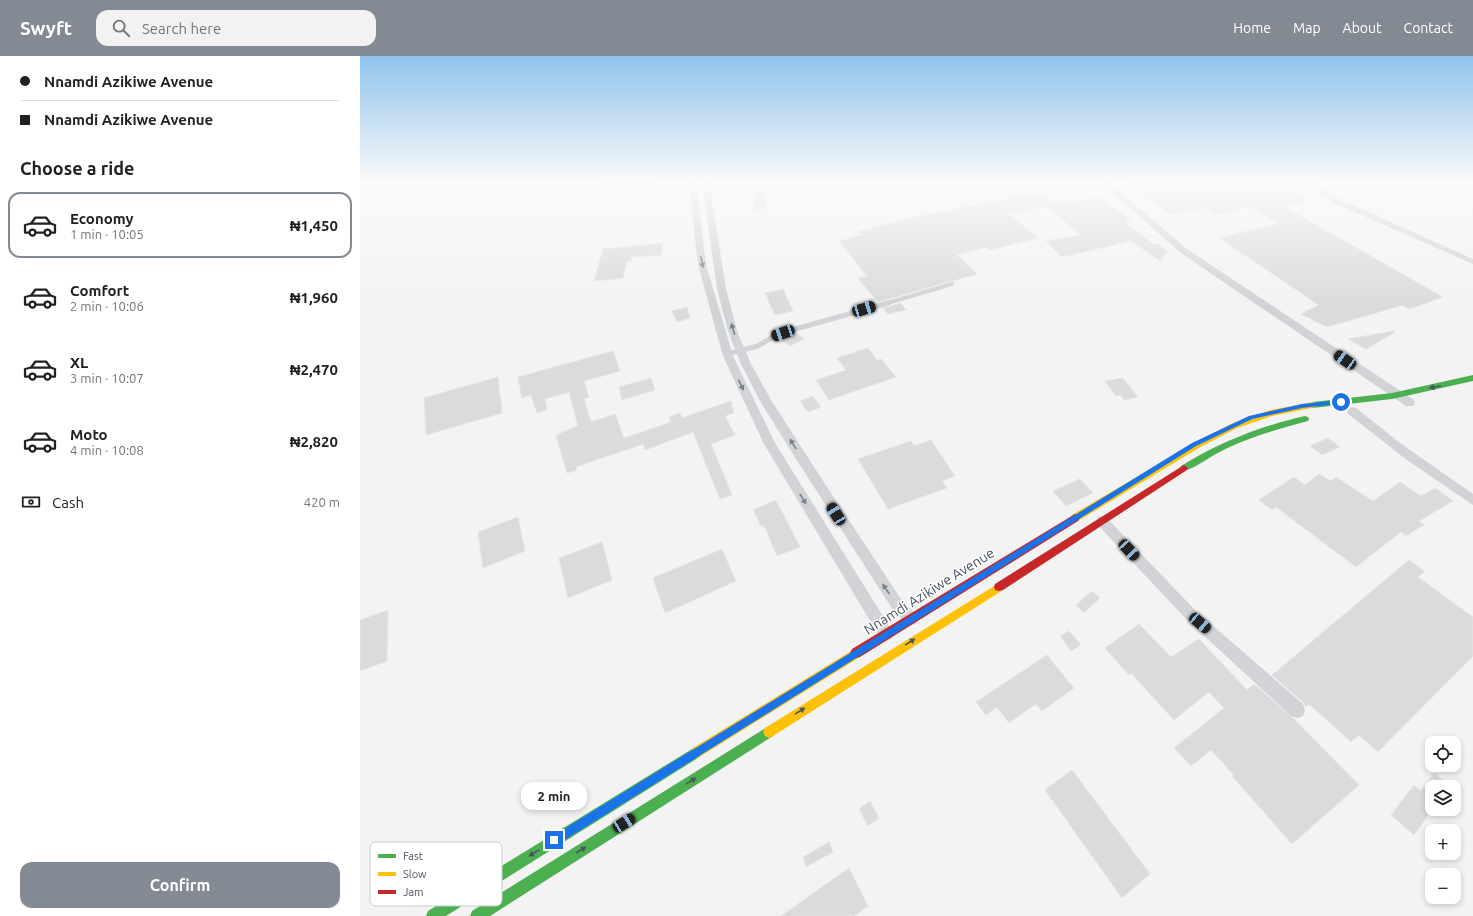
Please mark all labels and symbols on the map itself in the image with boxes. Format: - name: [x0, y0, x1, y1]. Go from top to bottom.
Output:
- one-way arrow: [699, 256, 705, 268]
- car: [851, 300, 877, 318]
- one-way arrow: [730, 323, 736, 335]
- car: [770, 323, 796, 343]
- car: [1332, 348, 1358, 372]
- one-way arrow: [738, 380, 744, 391]
- one-way arrow: [1429, 385, 1441, 391]
- route start: [1332, 393, 1350, 411]
- one-way arrow: [789, 439, 797, 449]
- one-way arrow: [800, 493, 807, 505]
- car: [825, 501, 847, 527]
- car: [1116, 537, 1142, 563]
- street label: Nnamdi Azikiwe Avenue: [861, 544, 997, 638]
- one-way arrow: [882, 584, 890, 594]
- car: [1187, 611, 1213, 635]
- one-way arrow: [905, 638, 916, 646]
- one-way arrow: [795, 708, 806, 715]
- one-way arrow: [685, 777, 696, 785]
- callout: 2 min: [521, 782, 587, 810]
- car: [611, 812, 637, 834]
- route end: [545, 831, 563, 849]
- legend: [370, 842, 502, 906]
- one-way arrow: [575, 847, 587, 854]
- one-way arrow: [529, 849, 539, 857]
- text: Fast: [403, 850, 424, 862]
- text: Slow: [403, 868, 427, 880]
- text: Jam: [403, 886, 424, 898]

